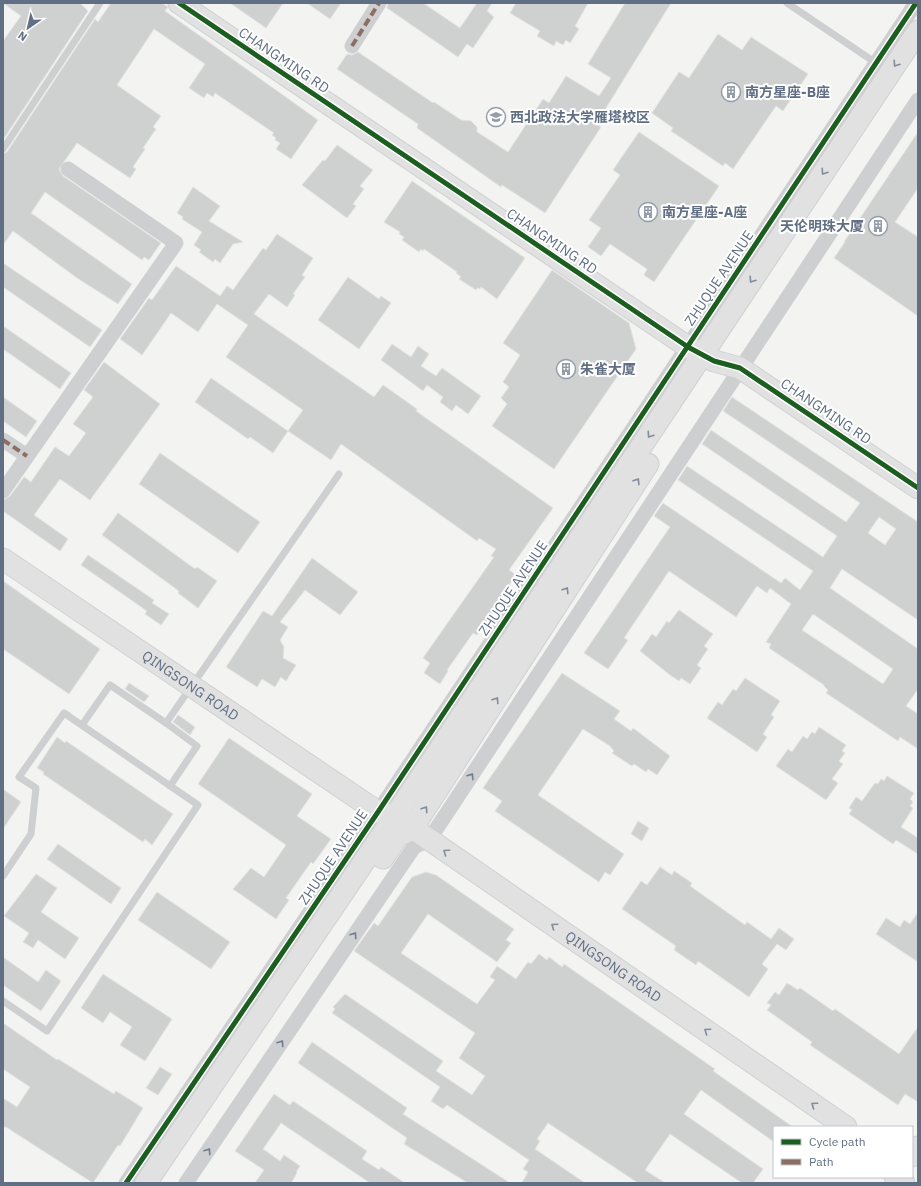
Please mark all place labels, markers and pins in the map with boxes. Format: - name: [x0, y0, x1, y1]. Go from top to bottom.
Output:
- building icon: 南方星座-B座: [720, 81, 742, 103]
- place label: 南方星座-B座: [745, 83, 830, 101]
- school or university icon: 西北政法大学雁塔校区: [485, 106, 507, 128]
- place label: 西北政法大学雁塔校区: [510, 108, 650, 126]
- building icon: 南方星座-A座: [637, 201, 659, 223]
- place label: 南方星座-A座: [662, 203, 747, 221]
- building icon: 天伦明珠大厦: [867, 215, 889, 237]
- place label: 天伦明珠大厦: [780, 217, 864, 235]
- building icon: 朱雀大厦: [555, 358, 577, 380]
- place label: 朱雀大厦: [580, 360, 636, 378]

